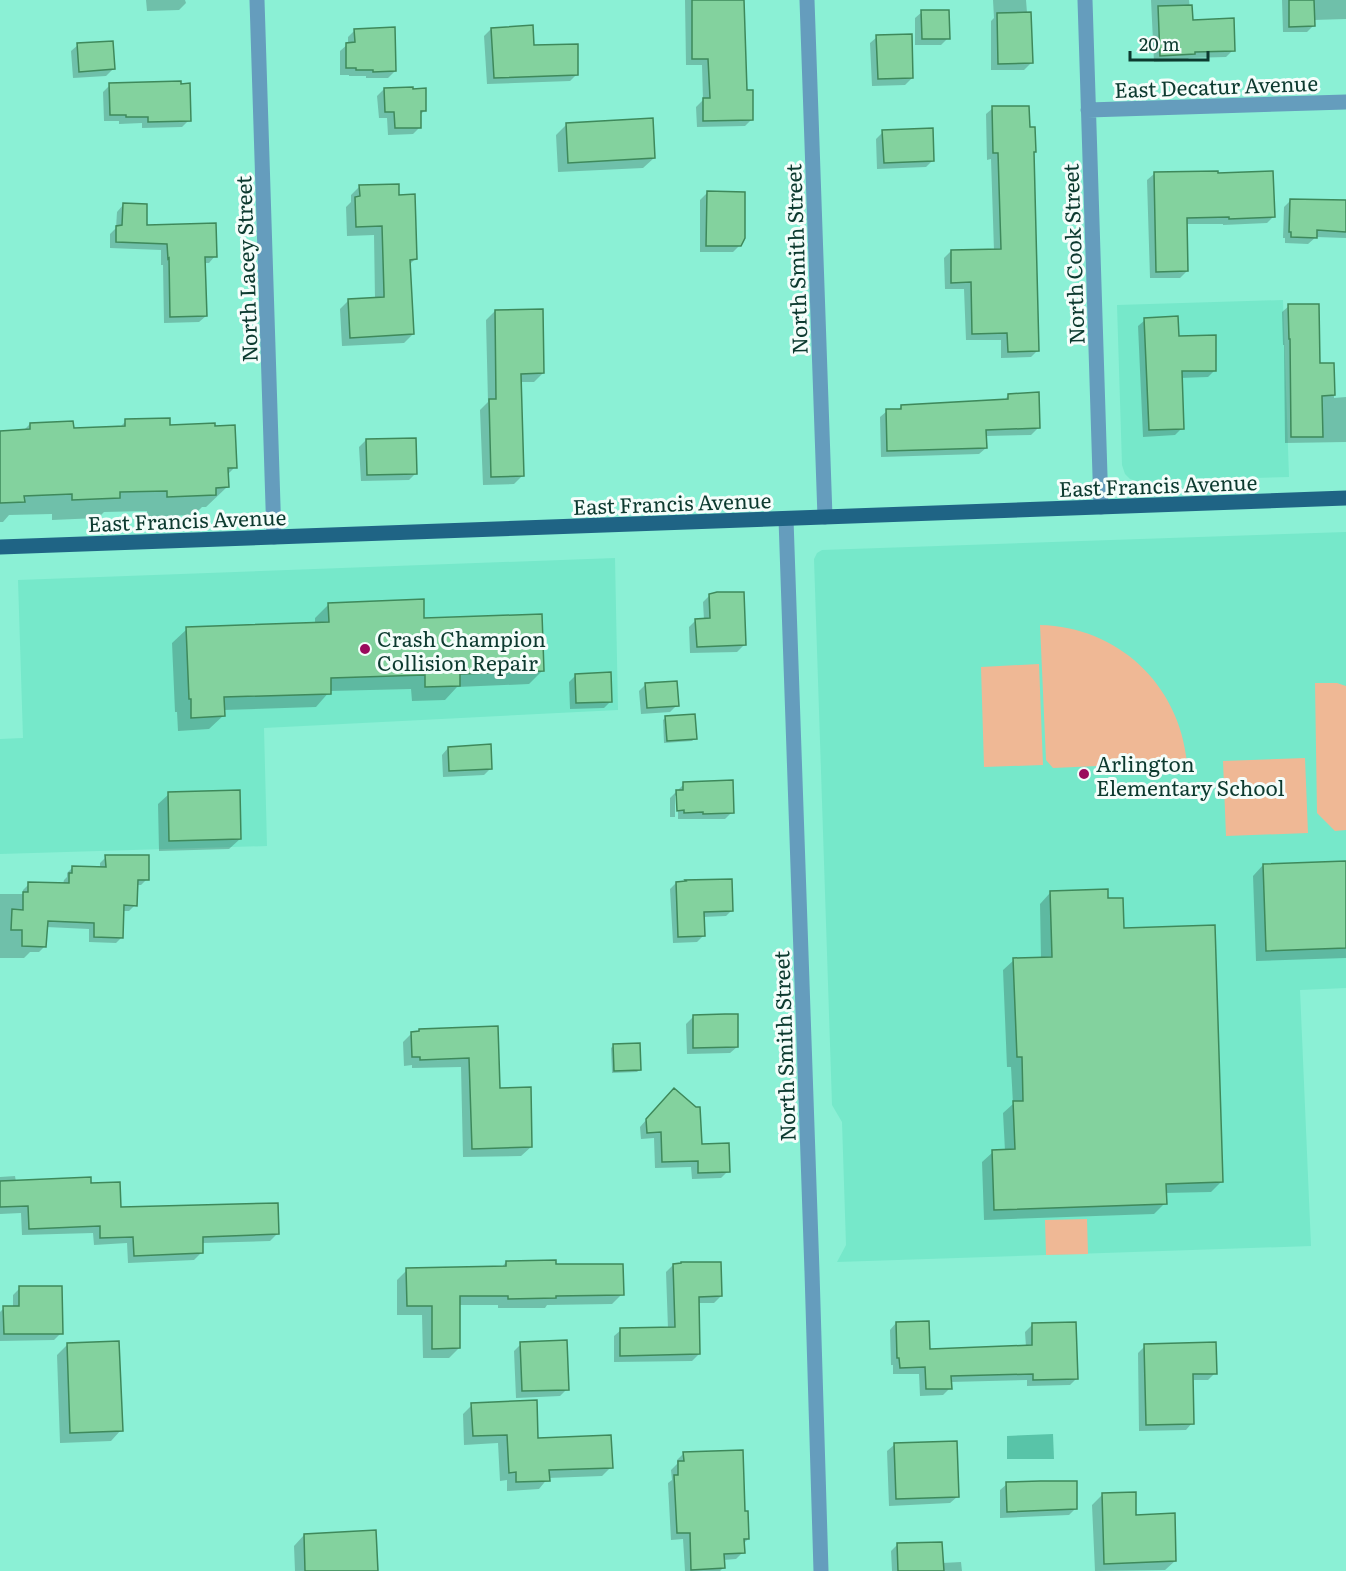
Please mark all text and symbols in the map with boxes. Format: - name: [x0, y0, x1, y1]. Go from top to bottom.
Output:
- scale bar: [1130, 24, 1208, 62]
- text: 20 m: [1139, 30, 1180, 57]
- street label: East Decatur Avenue: [1113, 66, 1319, 104]
- street label: North Smith Street: [776, 162, 814, 355]
- street label: North Cook Street: [1053, 162, 1091, 345]
- street label: North Lacey Street: [226, 175, 264, 363]
- street label: East Francis Avenue: [1058, 465, 1258, 503]
- street label: East Francis Avenue: [572, 483, 772, 521]
- street label: East Francis Avenue: [87, 500, 287, 538]
- place label: Crash Champion Collision Repair: [377, 622, 546, 677]
- marker: Crash Champion Collision Repair: [358, 642, 372, 656]
- place label: Arlington Elementary School: [1096, 747, 1285, 802]
- marker: Arlington Elementary School: [1077, 767, 1091, 781]
- street label: North Smith Street: [764, 949, 802, 1142]

